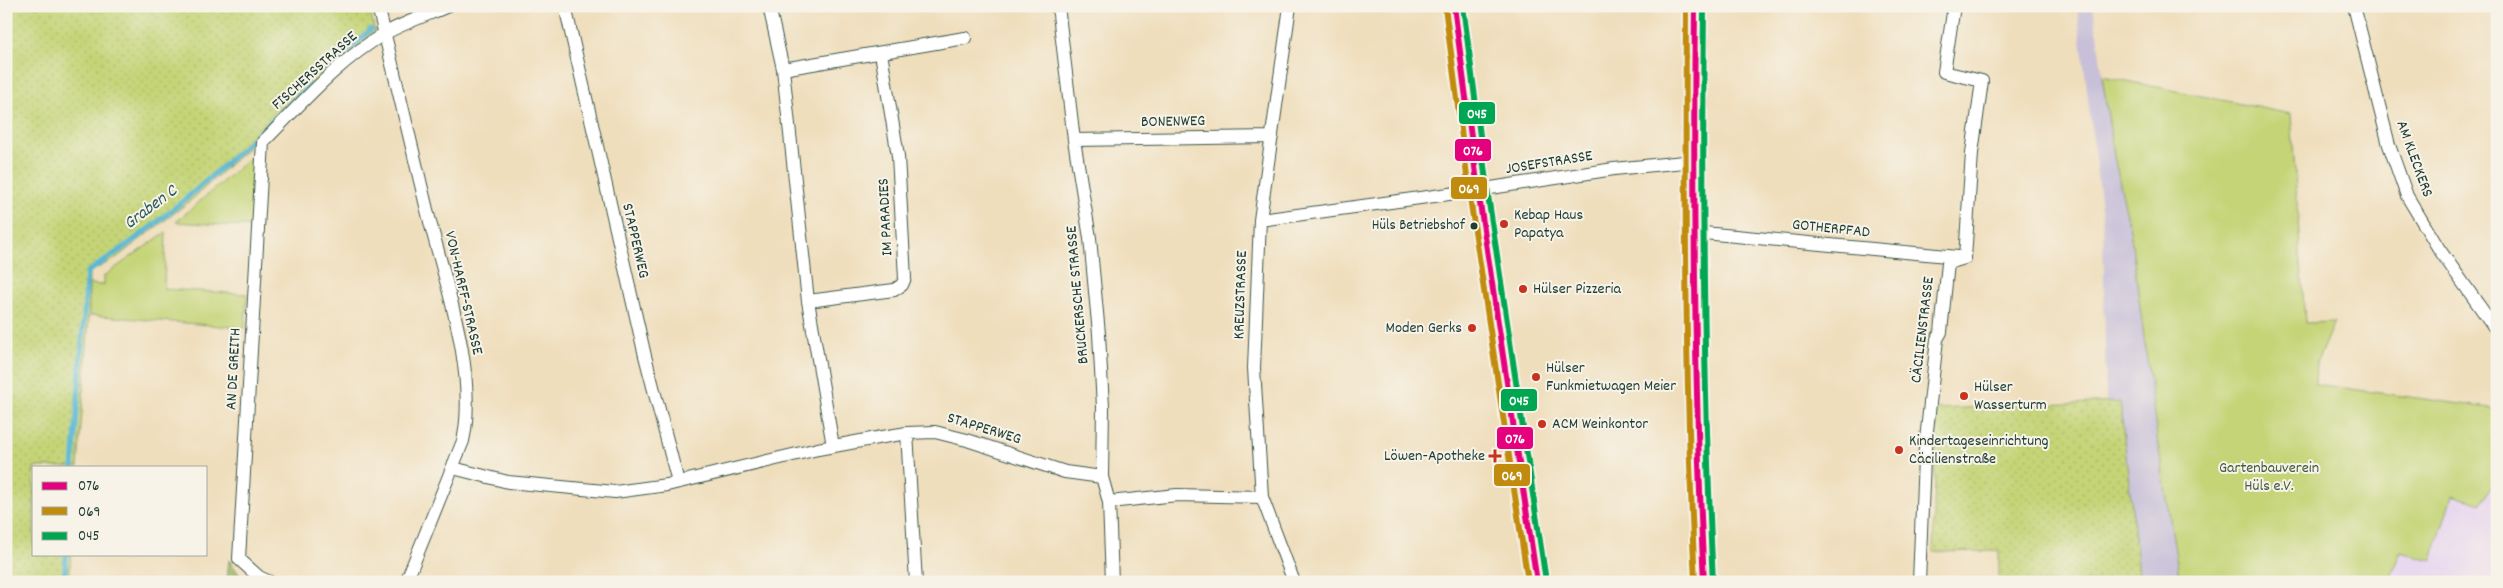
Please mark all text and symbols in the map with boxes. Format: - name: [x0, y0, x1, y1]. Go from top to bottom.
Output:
- street label: FISCHERSSTRASSE: [267, 26, 364, 116]
- line badge: 045: [1458, 101, 1496, 125]
- text: 045: [1467, 105, 1487, 125]
- street label: BONENWEG: [1141, 110, 1205, 134]
- street label: AM KLECKERS: [2389, 117, 2439, 201]
- line badge: 076: [1454, 138, 1492, 162]
- text: 076: [1463, 142, 1483, 162]
- street label: JOSEFSTRASSE: [1504, 145, 1595, 181]
- line badge: 069: [1450, 176, 1488, 200]
- street label: IM PARADIES: [872, 177, 900, 257]
- water label: Graben C: [119, 179, 184, 236]
- text: 069: [1459, 180, 1479, 200]
- street label: STAPPERWEG: [615, 201, 655, 281]
- place label: Kebap Haus Papatya: [1514, 204, 1583, 245]
- street label: GOTHERPFAD: [1791, 213, 1871, 245]
- place label: Hüls Betriebshof: [1372, 215, 1466, 237]
- marker: Kebap Haus Papatya: [1498, 218, 1510, 230]
- marker: Hüls Betriebshof: [1469, 221, 1479, 231]
- street label: BRUCKERSCHE STRASSE: [1060, 224, 1096, 365]
- street label: VON-HARFF-STRASSE: [438, 229, 489, 358]
- street label: KREUZSTRASSE: [1228, 250, 1254, 340]
- street label: CÄCILIENSTRASSE: [1905, 275, 1941, 385]
- place label: Hülser Pizzeria: [1533, 278, 1622, 301]
- marker: Hülser Pizzeria: [1517, 283, 1529, 295]
- place label: Moden Gerks: [1386, 317, 1462, 340]
- marker: Moden Gerks: [1466, 322, 1478, 334]
- street label: AN DE GREITH: [220, 327, 248, 411]
- place label: Hülser Funkmietwagen Meier: [1546, 357, 1676, 398]
- marker: Hülser Funkmietwagen Meier: [1530, 371, 1542, 383]
- place label: Hülser Wasserturm: [1974, 376, 2047, 417]
- line badge: 045: [1500, 388, 1538, 412]
- marker: Hülser Wasserturm: [1958, 390, 1970, 402]
- text: 045: [1509, 392, 1529, 412]
- street label: STAPPERWEG: [944, 407, 1024, 451]
- place label: ACM Weinkontor: [1552, 413, 1648, 436]
- marker: ACM Weinkontor: [1536, 418, 1548, 430]
- line badge: 076: [1496, 426, 1534, 450]
- text: 076: [1505, 430, 1525, 450]
- place label: Kindertageseinrichtung Cäcilienstraße: [1909, 430, 2049, 471]
- marker: Kindertageseinrichtung Cäcilienstraße: [1893, 444, 1905, 456]
- place label: Löwen-Apotheke: [1384, 445, 1485, 468]
- marker: Löwen-Apotheke: [1489, 450, 1501, 462]
- park label: Gartenbauverein Hüls e.V.: [2219, 457, 2319, 498]
- line badge: 069: [1493, 463, 1531, 487]
- legend: [32, 466, 208, 556]
- text: 069: [1502, 467, 1522, 487]
- text: 076: [78, 476, 99, 498]
- text: 069: [78, 502, 100, 524]
- text: 045: [78, 526, 99, 548]

